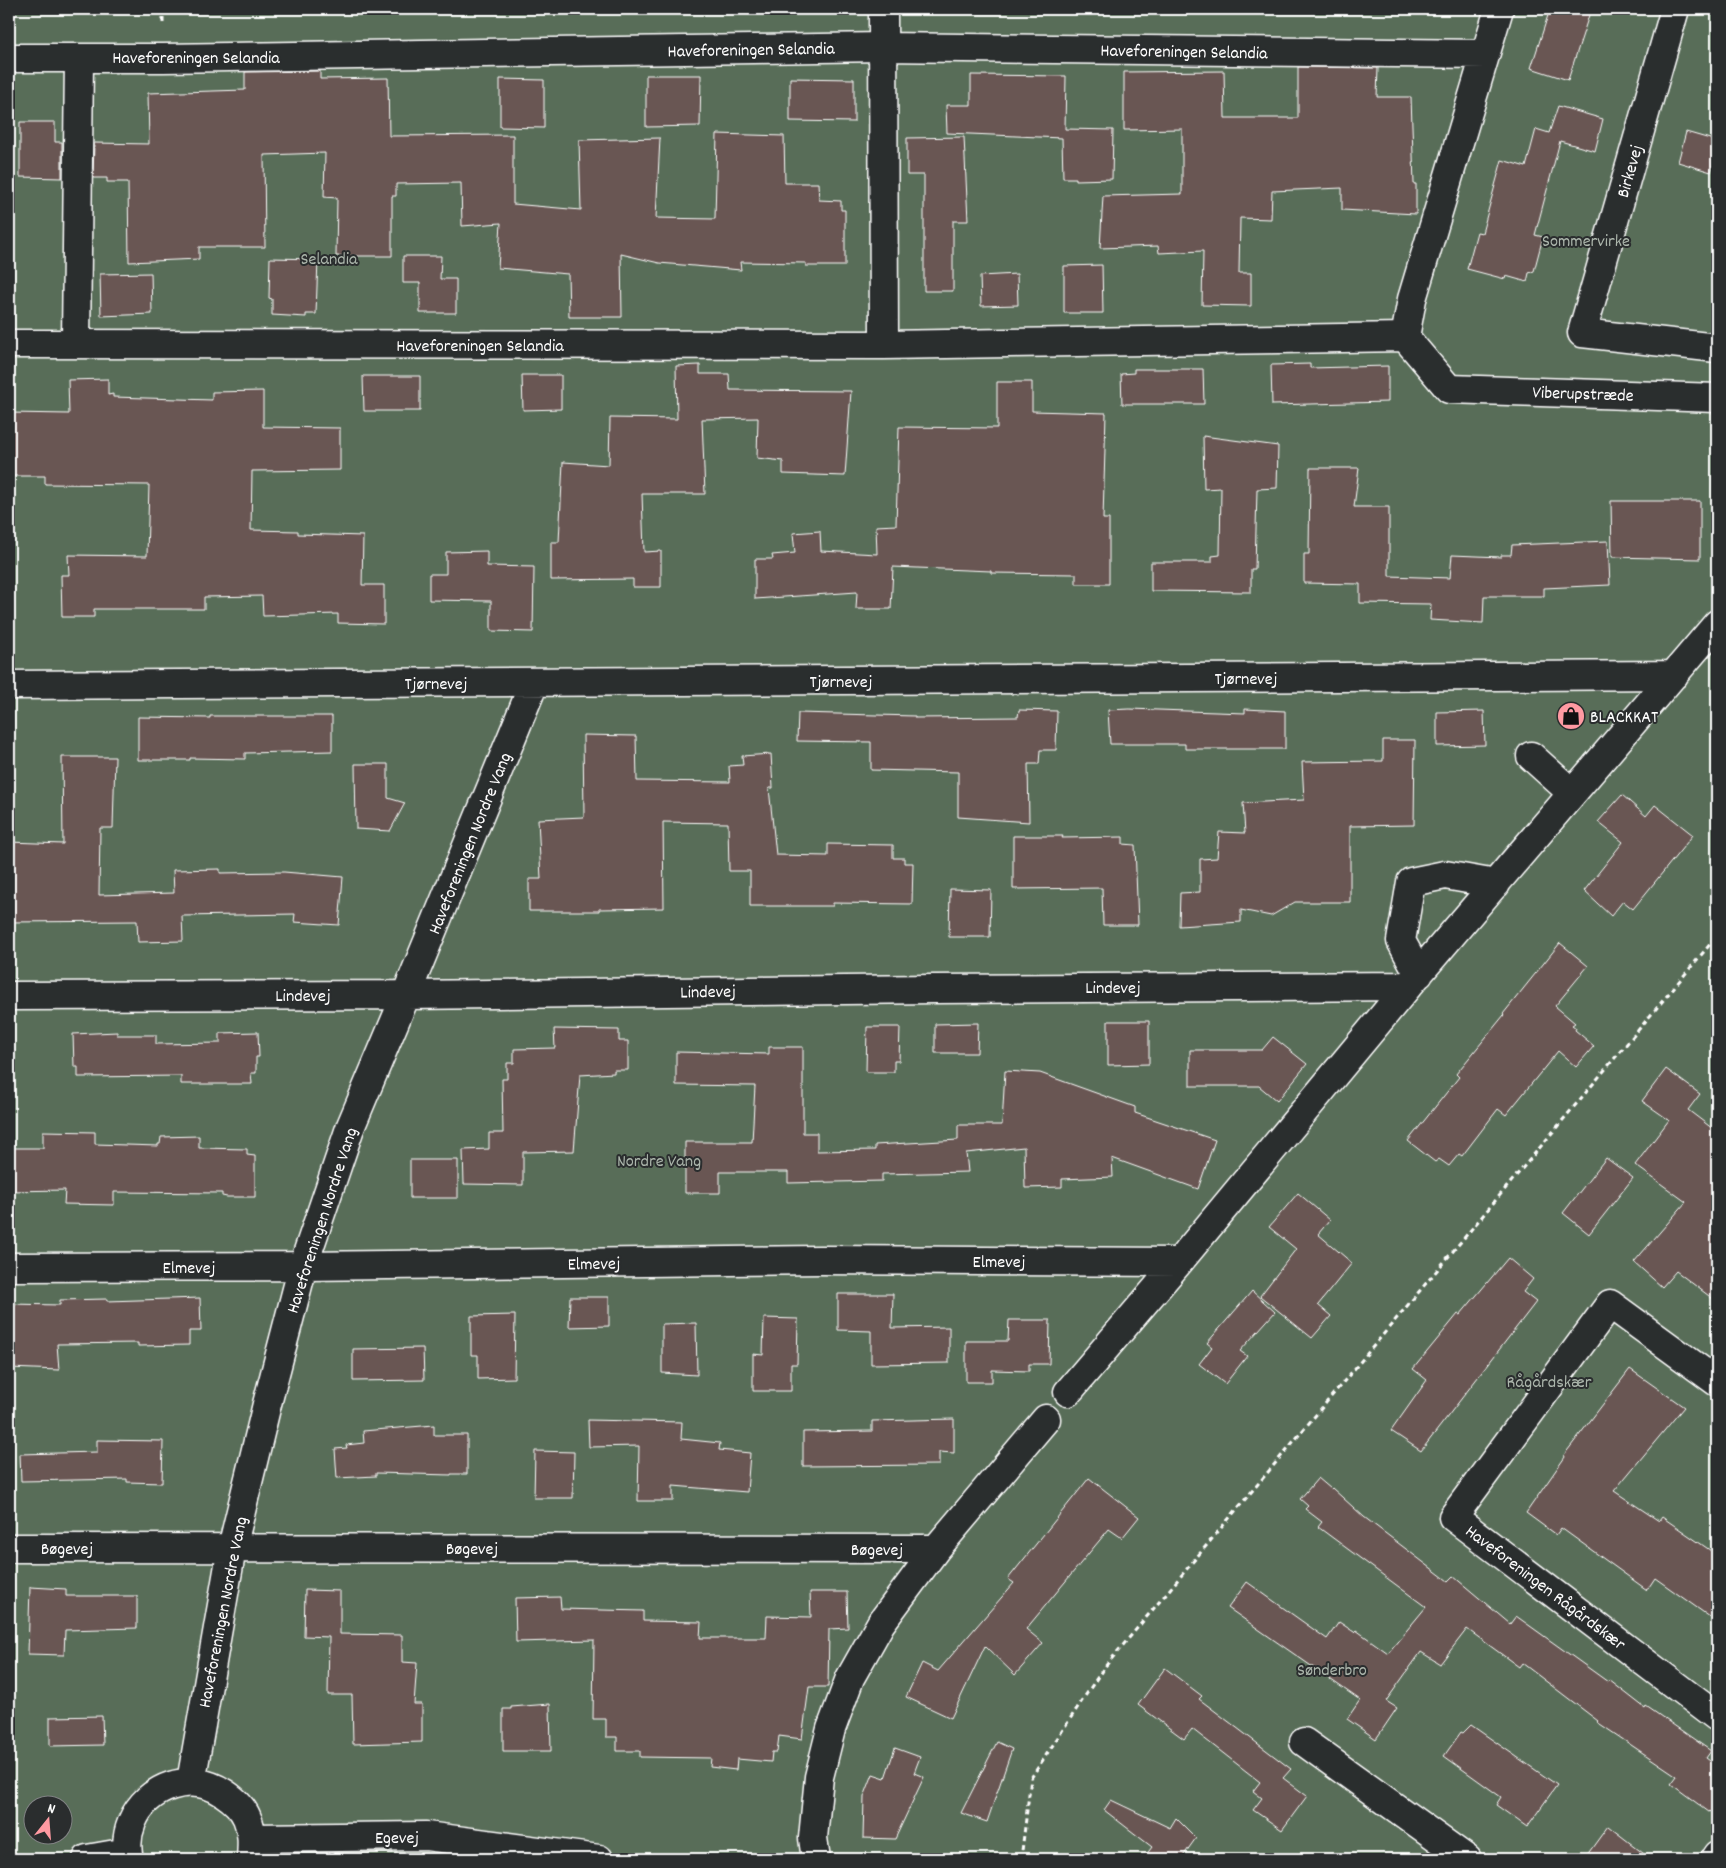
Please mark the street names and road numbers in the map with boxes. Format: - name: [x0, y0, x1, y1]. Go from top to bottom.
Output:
- street label: Haveforeningen Selandia: [667, 38, 835, 65]
- street label: Haveforeningen Selandia: [1100, 40, 1268, 67]
- street label: Haveforeningen Selandia: [112, 47, 280, 72]
- street label: Birkevej: [1612, 142, 1651, 201]
- street label: Haveforeningen Selandia: [396, 335, 564, 360]
- street label: Viberupstræde: [1532, 381, 1634, 410]
- street label: Tjørnevej: [1215, 668, 1277, 693]
- street label: Tjørnevej: [810, 671, 872, 696]
- street label: Tjørnevej: [405, 673, 467, 698]
- street label: Haveforeningen Nordre Vang: [423, 749, 519, 939]
- street label: Lindevej: [1085, 977, 1141, 1002]
- street label: Lindevej: [680, 981, 736, 1006]
- street label: Lindevej: [275, 985, 331, 1010]
- street label: Haveforeningen Nordre Vang: [281, 1124, 365, 1317]
- street label: Elmevej: [973, 1251, 1025, 1276]
- street label: Elmevej: [567, 1253, 621, 1278]
- street label: Elmevej: [163, 1257, 215, 1282]
- street label: Haveforeningen Nordre Vang: [194, 1515, 255, 1710]
- street label: Haveforeningen Rågårdskær: [1459, 1520, 1630, 1658]
- street label: Bøgevej: [41, 1538, 93, 1563]
- street label: Bøgevej: [446, 1538, 498, 1563]
- street label: Bøgevej: [851, 1539, 903, 1564]
- street label: Egevej: [375, 1827, 419, 1852]

